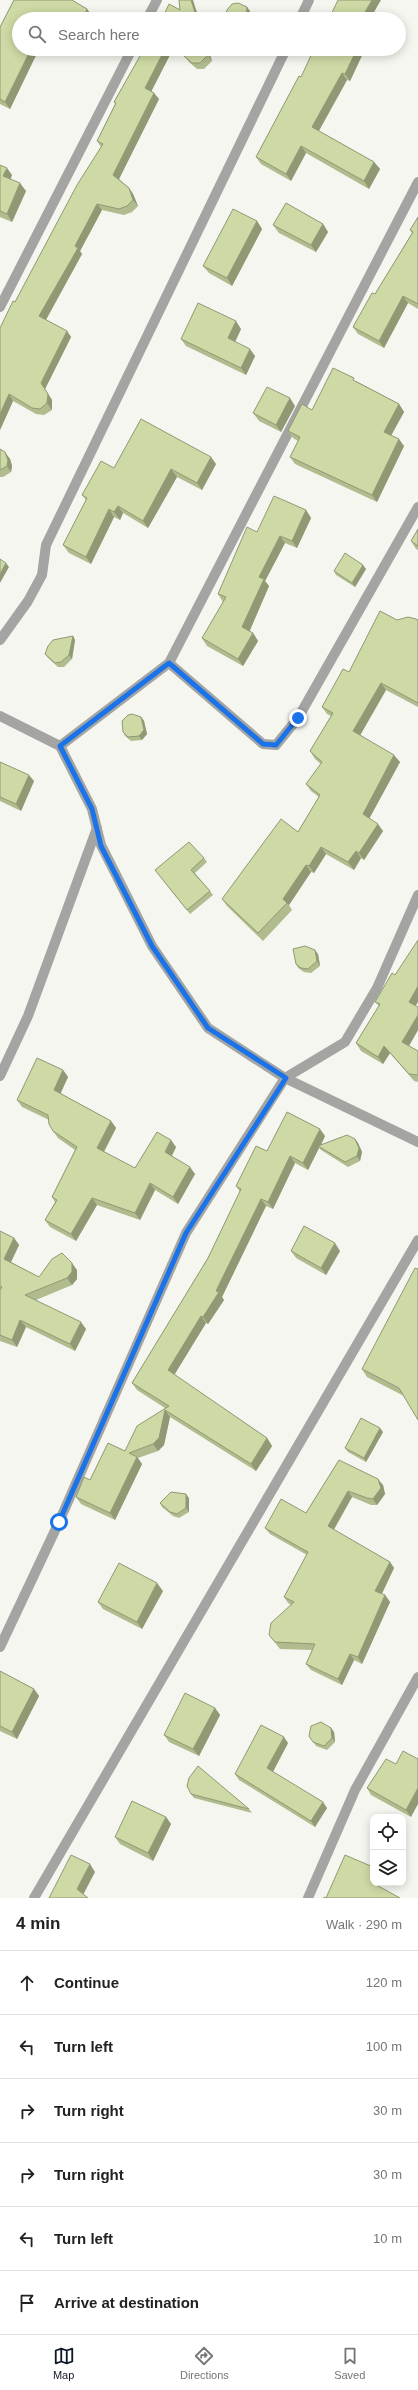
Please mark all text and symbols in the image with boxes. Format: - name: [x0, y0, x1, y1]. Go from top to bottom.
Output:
- search box: [12, 12, 406, 56]
- icon: search: [26, 23, 48, 45]
- text: Search here: [58, 26, 140, 43]
- route end: [289, 709, 307, 727]
- route start: [50, 1513, 68, 1531]
- map controls: [370, 1814, 406, 1886]
- button: locate: [370, 1814, 406, 1850]
- button: layers: [370, 1850, 406, 1886]
- text: 4 min: [16, 1914, 60, 1933]
- text: Walk · 290 m: [326, 1917, 402, 1932]
- icon: ahead: [16, 1972, 38, 1994]
- text: Continue: [54, 1974, 119, 1991]
- text: 120 m: [366, 1975, 402, 1990]
- icon: left: [16, 2036, 38, 2058]
- text: Turn left: [54, 2038, 113, 2055]
- text: 100 m: [366, 2039, 402, 2054]
- icon: right: [16, 2100, 38, 2122]
- text: Turn right: [54, 2102, 124, 2119]
- text: 30 m: [373, 2103, 402, 2118]
- icon: right: [16, 2164, 38, 2186]
- text: Turn right: [54, 2166, 124, 2183]
- text: 30 m: [373, 2167, 402, 2182]
- icon: left: [16, 2228, 38, 2250]
- text: Turn left: [54, 2230, 113, 2247]
- text: 10 m: [373, 2231, 402, 2246]
- icon: arrive: [16, 2292, 38, 2314]
- text: Arrive at destination: [54, 2294, 199, 2311]
- tab: Map: [53, 2345, 75, 2381]
- tab: Directions: [180, 2345, 229, 2381]
- tab: Saved: [334, 2345, 365, 2381]

